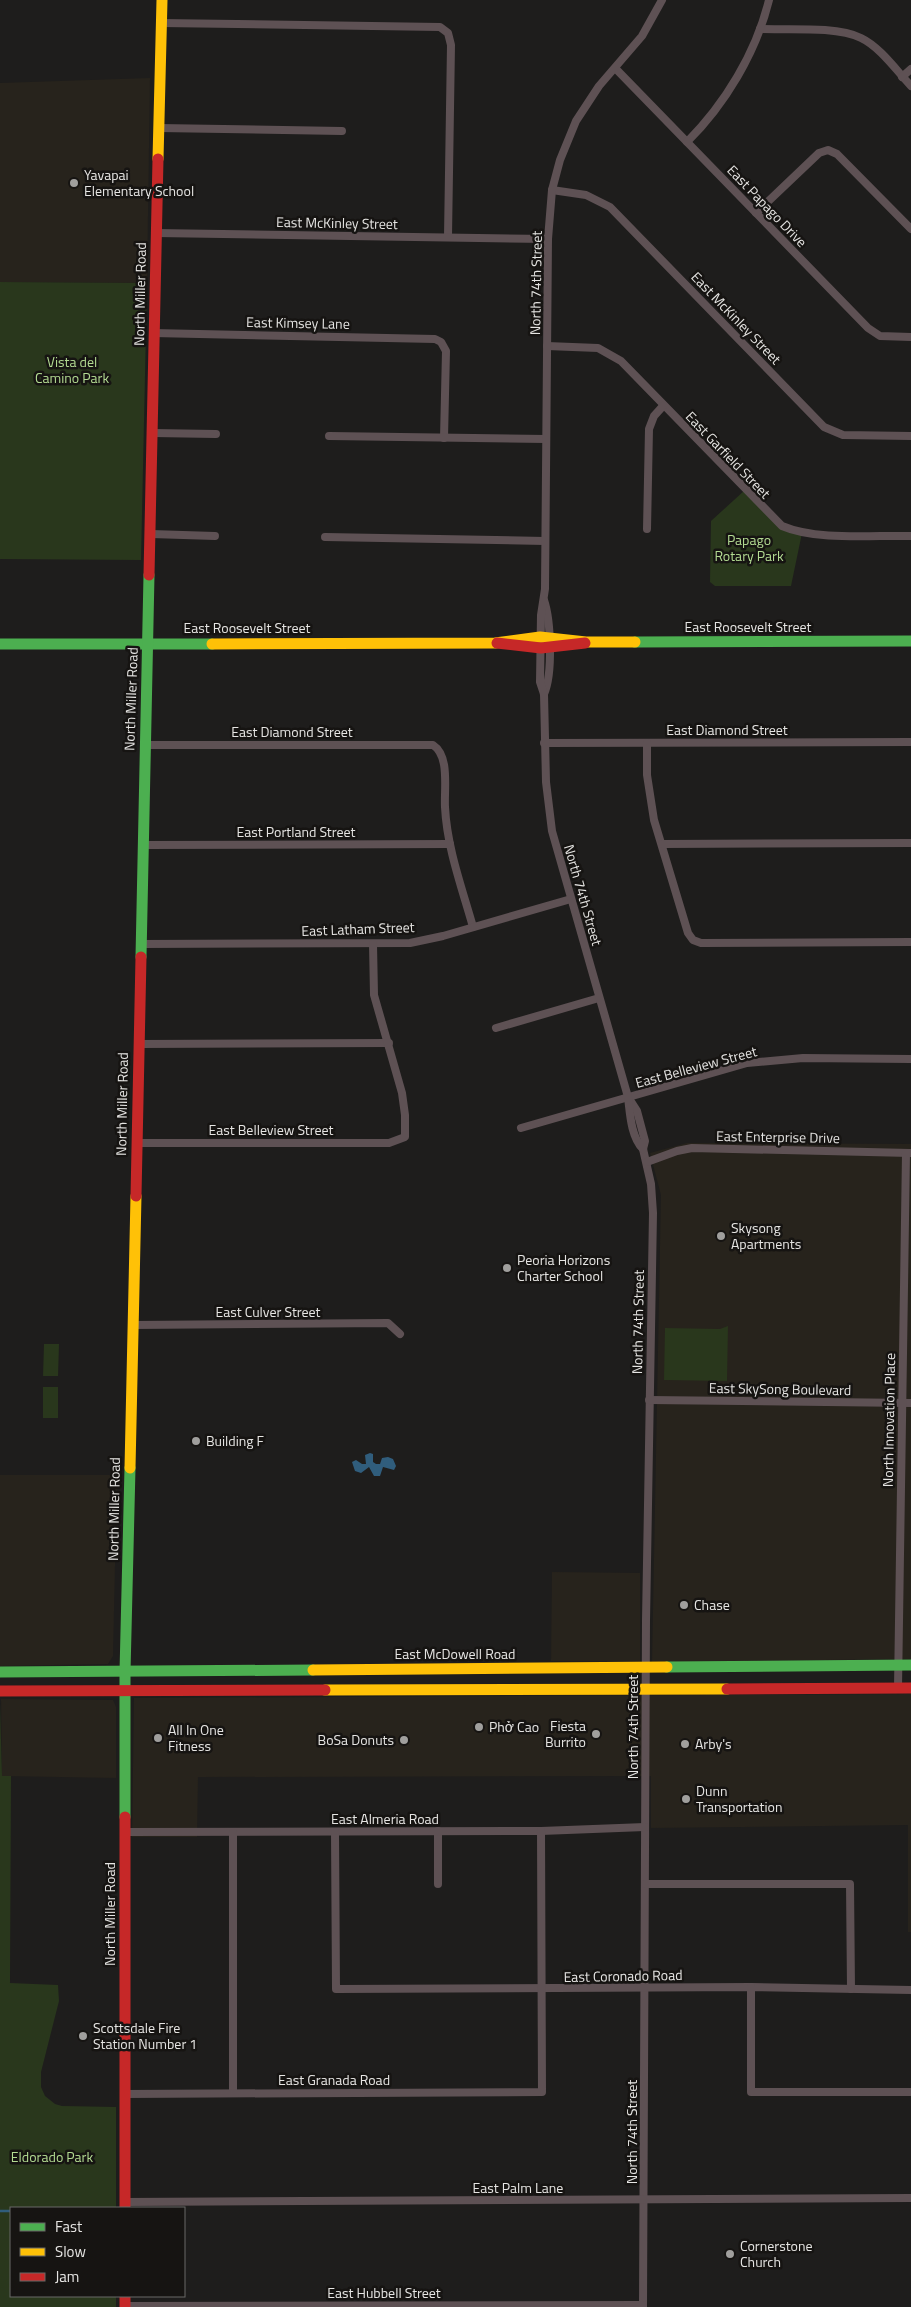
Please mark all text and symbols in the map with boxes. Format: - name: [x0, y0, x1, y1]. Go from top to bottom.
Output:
- street label: East Papago Drive: [723, 160, 812, 251]
- place label: Yavapai Elementary School: [84, 164, 194, 201]
- marker: Yavapai Elementary School: [68, 177, 80, 189]
- street label: East McKinley Street: [276, 211, 398, 234]
- street label: North 74th Street: [524, 231, 547, 335]
- street label: North Miller Road: [128, 242, 151, 346]
- street label: East McKinley Street: [687, 267, 786, 369]
- street label: East Kimsey Lane: [246, 311, 350, 334]
- park label: Vista del Camino Park: [35, 351, 109, 388]
- street label: East Garfield Street: [681, 406, 776, 503]
- park label: Papago Rotary Park: [714, 529, 784, 566]
- street label: East Roosevelt Street: [684, 616, 812, 637]
- street label: East Roosevelt Street: [183, 617, 311, 638]
- street label: North Miller Road: [118, 647, 143, 751]
- street label: East Diamond Street: [666, 719, 788, 740]
- street label: East Diamond Street: [231, 721, 353, 742]
- street label: East Portland Street: [237, 821, 356, 842]
- street label: North 74th Street: [559, 842, 608, 948]
- street label: East Latham Street: [301, 916, 415, 941]
- street label: East Belleview Street: [633, 1040, 759, 1093]
- street label: North Miller Road: [110, 1052, 133, 1156]
- street label: East Belleview Street: [208, 1119, 334, 1140]
- street label: East Enterprise Drive: [716, 1125, 840, 1148]
- place label: Skysong Apartments: [731, 1217, 801, 1254]
- marker: Skysong Apartments: [715, 1230, 727, 1242]
- place label: Peoria Horizons Charter School: [517, 1249, 610, 1286]
- marker: Peoria Horizons Charter School: [501, 1262, 513, 1274]
- street label: North 74th Street: [626, 1270, 649, 1374]
- street label: East Culver Street: [215, 1301, 321, 1322]
- street label: North Innovation Place: [877, 1353, 900, 1487]
- street label: East SkySong Boulevard: [709, 1377, 851, 1400]
- place label: Building F: [206, 1430, 264, 1451]
- marker: Building F: [190, 1435, 202, 1447]
- street label: North Miller Road: [102, 1457, 125, 1561]
- place label: Chase: [694, 1594, 730, 1615]
- marker: Chase: [678, 1599, 690, 1611]
- street label: East McDowell Road: [395, 1643, 515, 1664]
- street label: North 74th Street: [622, 1675, 643, 1779]
- place label: Fiesta Burrito: [545, 1715, 586, 1752]
- place label: Phở Cao: [489, 1716, 539, 1737]
- place label: All In One Fitness: [168, 1719, 224, 1756]
- marker: Phở Cao: [473, 1721, 485, 1733]
- marker: Fiesta Burrito: [590, 1728, 602, 1740]
- place label: BoSa Donuts: [318, 1729, 394, 1750]
- marker: All In One Fitness: [152, 1732, 164, 1744]
- place label: Arby's: [695, 1733, 732, 1754]
- marker: BoSa Donuts: [398, 1734, 410, 1746]
- marker: Arby's: [679, 1738, 691, 1750]
- place label: Dunn Transportation: [696, 1780, 782, 1817]
- marker: Dunn Transportation: [680, 1793, 692, 1805]
- street label: East Almeria Road: [331, 1808, 439, 1829]
- street label: North Miller Road: [99, 1862, 120, 1966]
- street label: East Coronado Road: [563, 1964, 683, 1987]
- place label: Scottsdale Fire Station Number 1: [93, 2017, 197, 2054]
- marker: Scottsdale Fire Station Number 1: [77, 2030, 89, 2042]
- street label: East Granada Road: [278, 2069, 390, 2090]
- street label: North 74th Street: [621, 2080, 642, 2184]
- park label: Eldorado Park: [11, 2146, 93, 2167]
- street label: East Palm Lane: [473, 2177, 563, 2198]
- legend: [10, 2207, 185, 2297]
- text: Fast: [55, 2215, 83, 2238]
- place label: Cornerstone Church: [740, 2235, 813, 2272]
- text: Slow: [55, 2240, 86, 2263]
- marker: Cornerstone Church: [724, 2248, 736, 2260]
- text: Jam: [55, 2265, 79, 2288]
- street label: East Hubbell Street: [327, 2282, 441, 2303]

